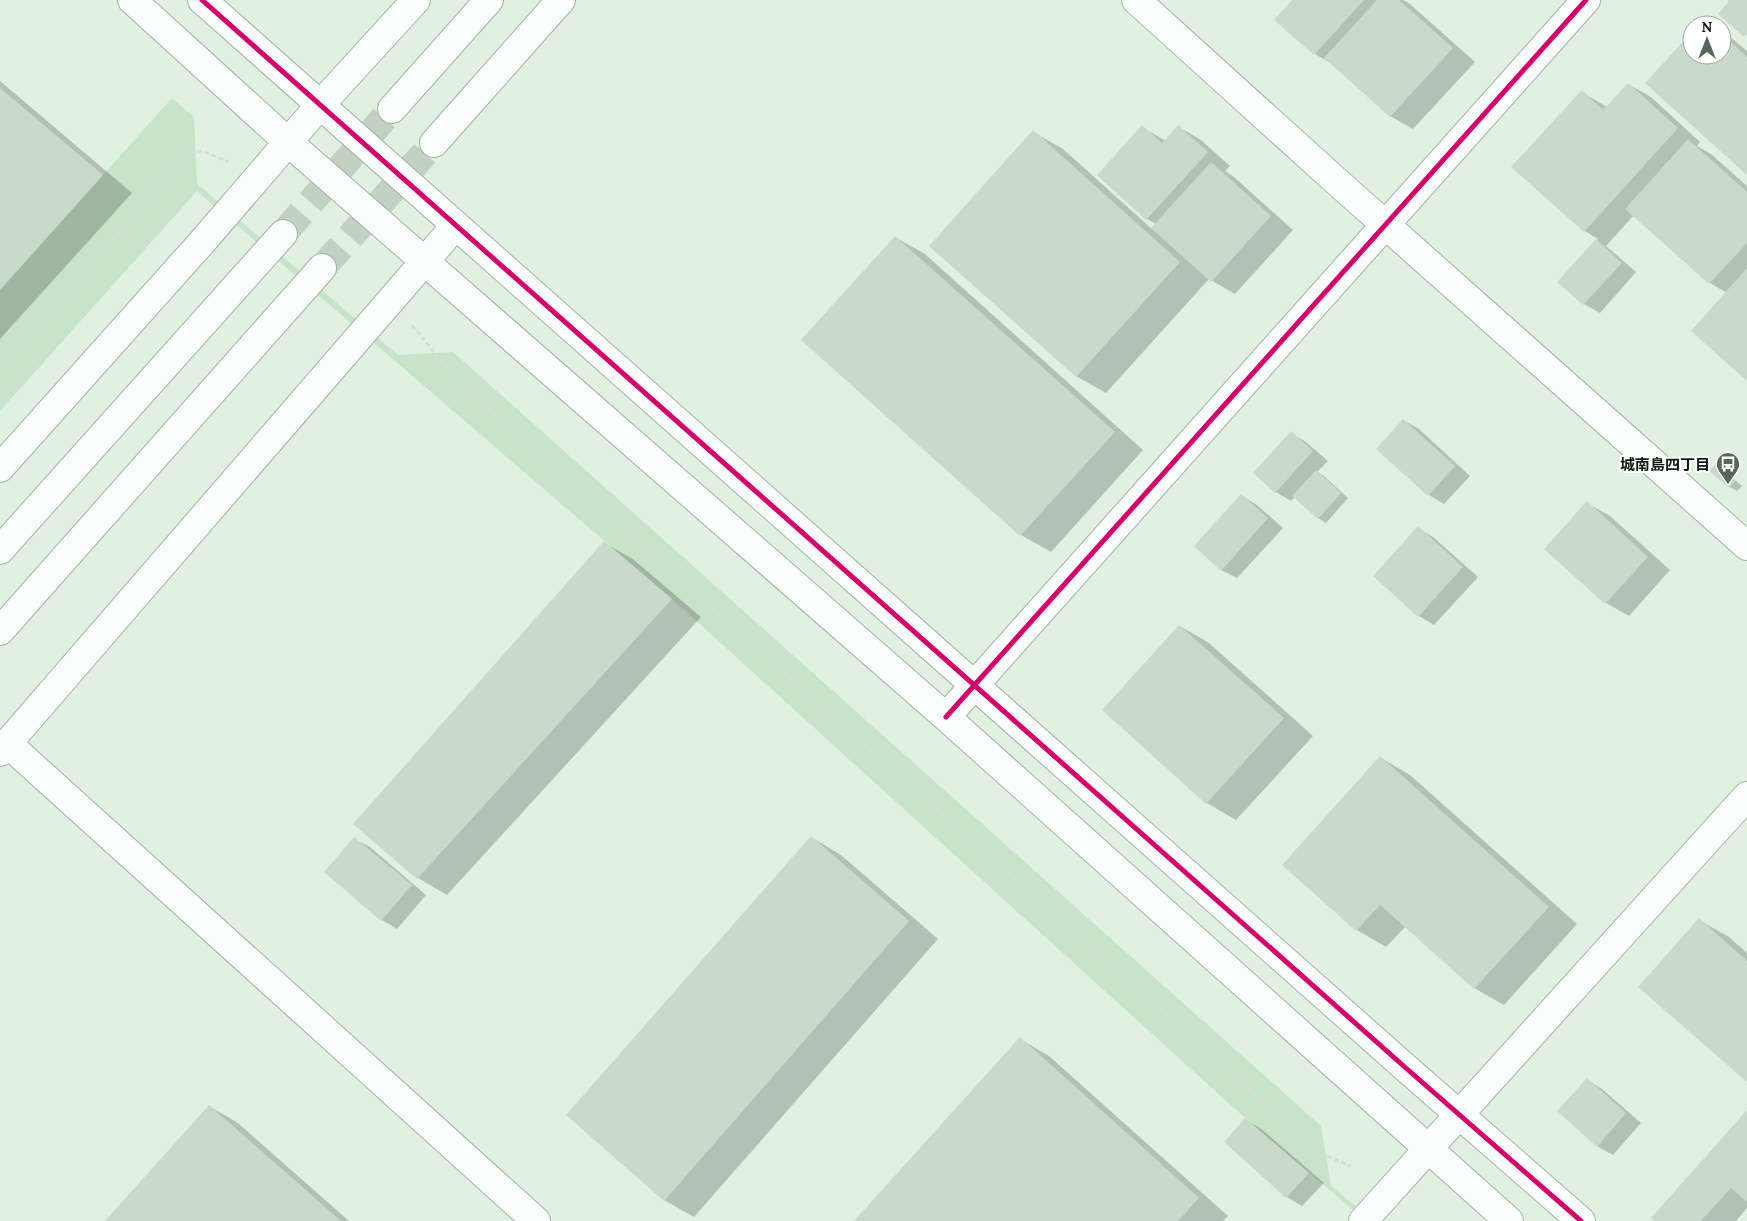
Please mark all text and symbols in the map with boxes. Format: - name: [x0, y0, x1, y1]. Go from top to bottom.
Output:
- north arrow: [1682, 15, 1732, 65]
- text: N: [1702, 18, 1713, 36]
- bus stop icon: 城南島四丁目: [1715, 451, 1741, 485]
- place label: 城南島四丁目: [1620, 455, 1710, 474]

